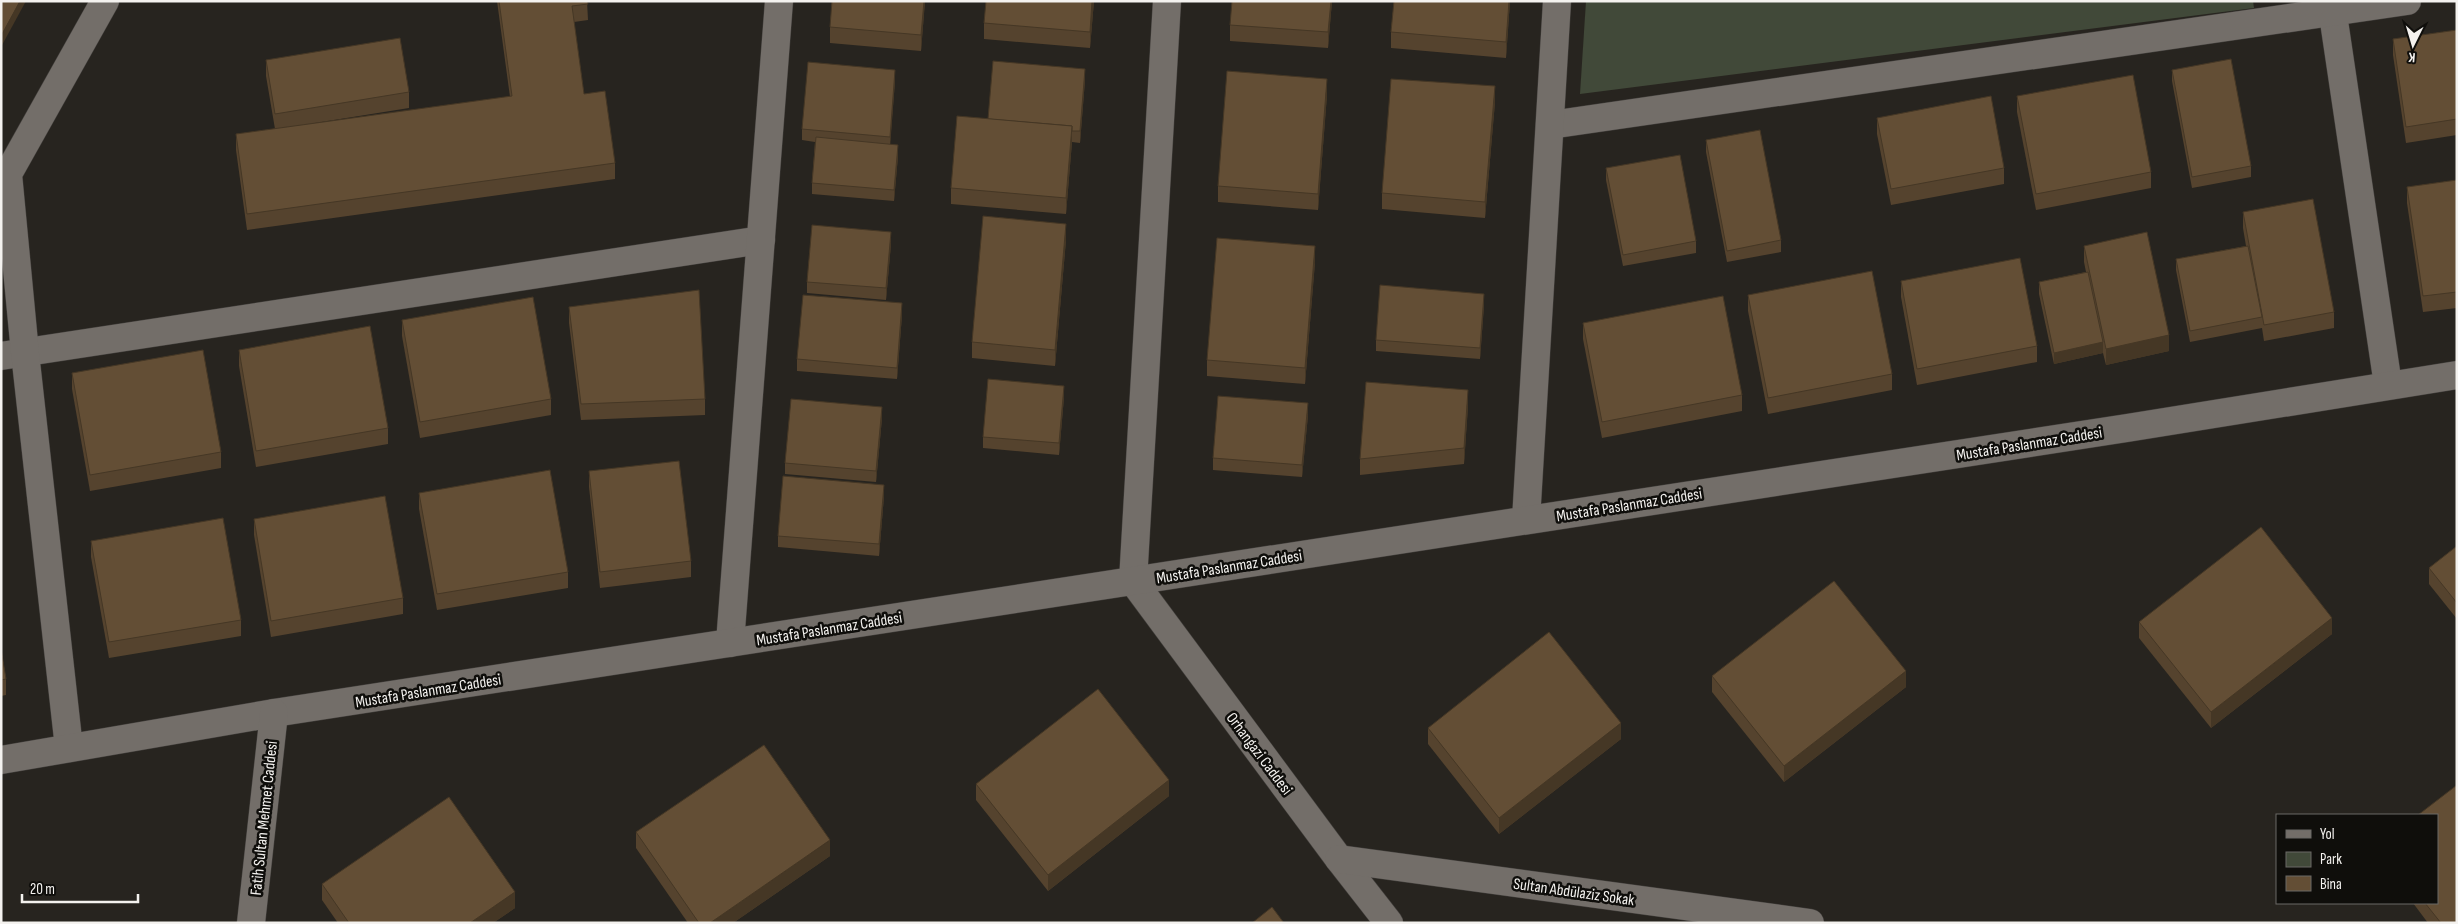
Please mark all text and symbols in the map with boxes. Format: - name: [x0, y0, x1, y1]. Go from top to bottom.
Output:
- north arrow: [2388, 20, 2438, 70]
- text: K: [2408, 49, 2416, 66]
- street label: Mustafa Paslanmaz Caddesi: [1955, 424, 2104, 465]
- street label: Mustafa Paslanmaz Caddesi: [1555, 485, 1704, 526]
- street label: Mustafa Paslanmaz Caddesi: [1155, 547, 1304, 588]
- street label: Mustafa Paslanmaz Caddesi: [755, 609, 904, 650]
- street label: Mustafa Paslanmaz Caddesi: [354, 671, 503, 712]
- street label: Orhangazi Caddesi: [1222, 709, 1296, 799]
- street label: Fatih Sultan Mehmet Caddesi: [247, 740, 282, 896]
- legend: [2276, 814, 2438, 904]
- text: Yol: [2320, 825, 2335, 844]
- text: Park: [2320, 850, 2342, 869]
- scale bar: [22, 872, 139, 904]
- street label: Sultan Abdülaziz Sokak: [1512, 875, 1635, 910]
- text: Bina: [2320, 875, 2342, 894]
- text: 20 m: [30, 880, 55, 899]

